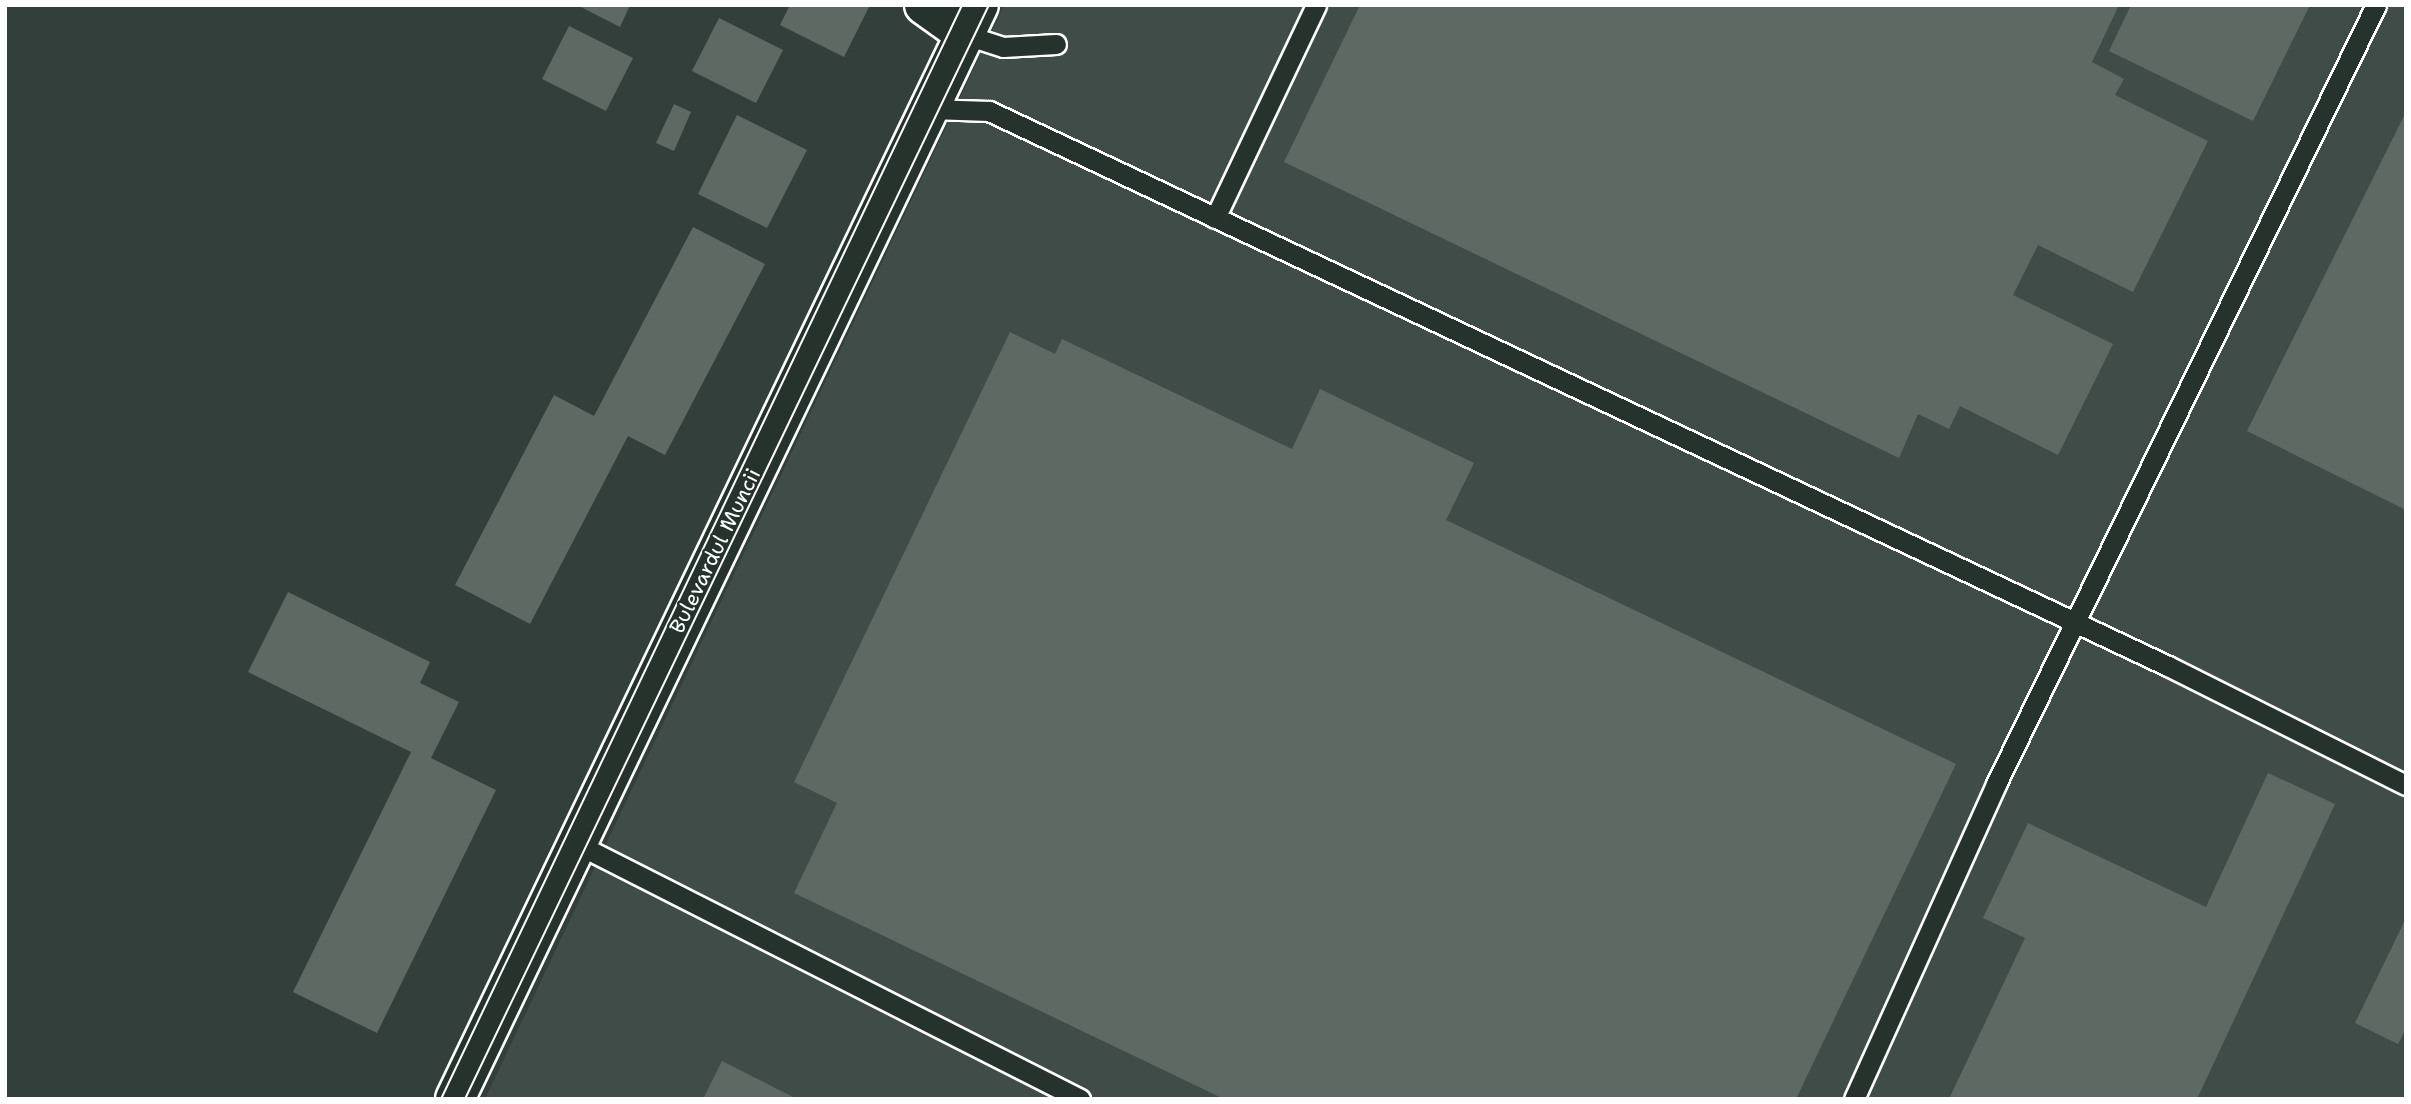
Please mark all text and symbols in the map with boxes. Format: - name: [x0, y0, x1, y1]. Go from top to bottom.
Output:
- street label: Bulevardul Muncii: [664, 464, 766, 638]

